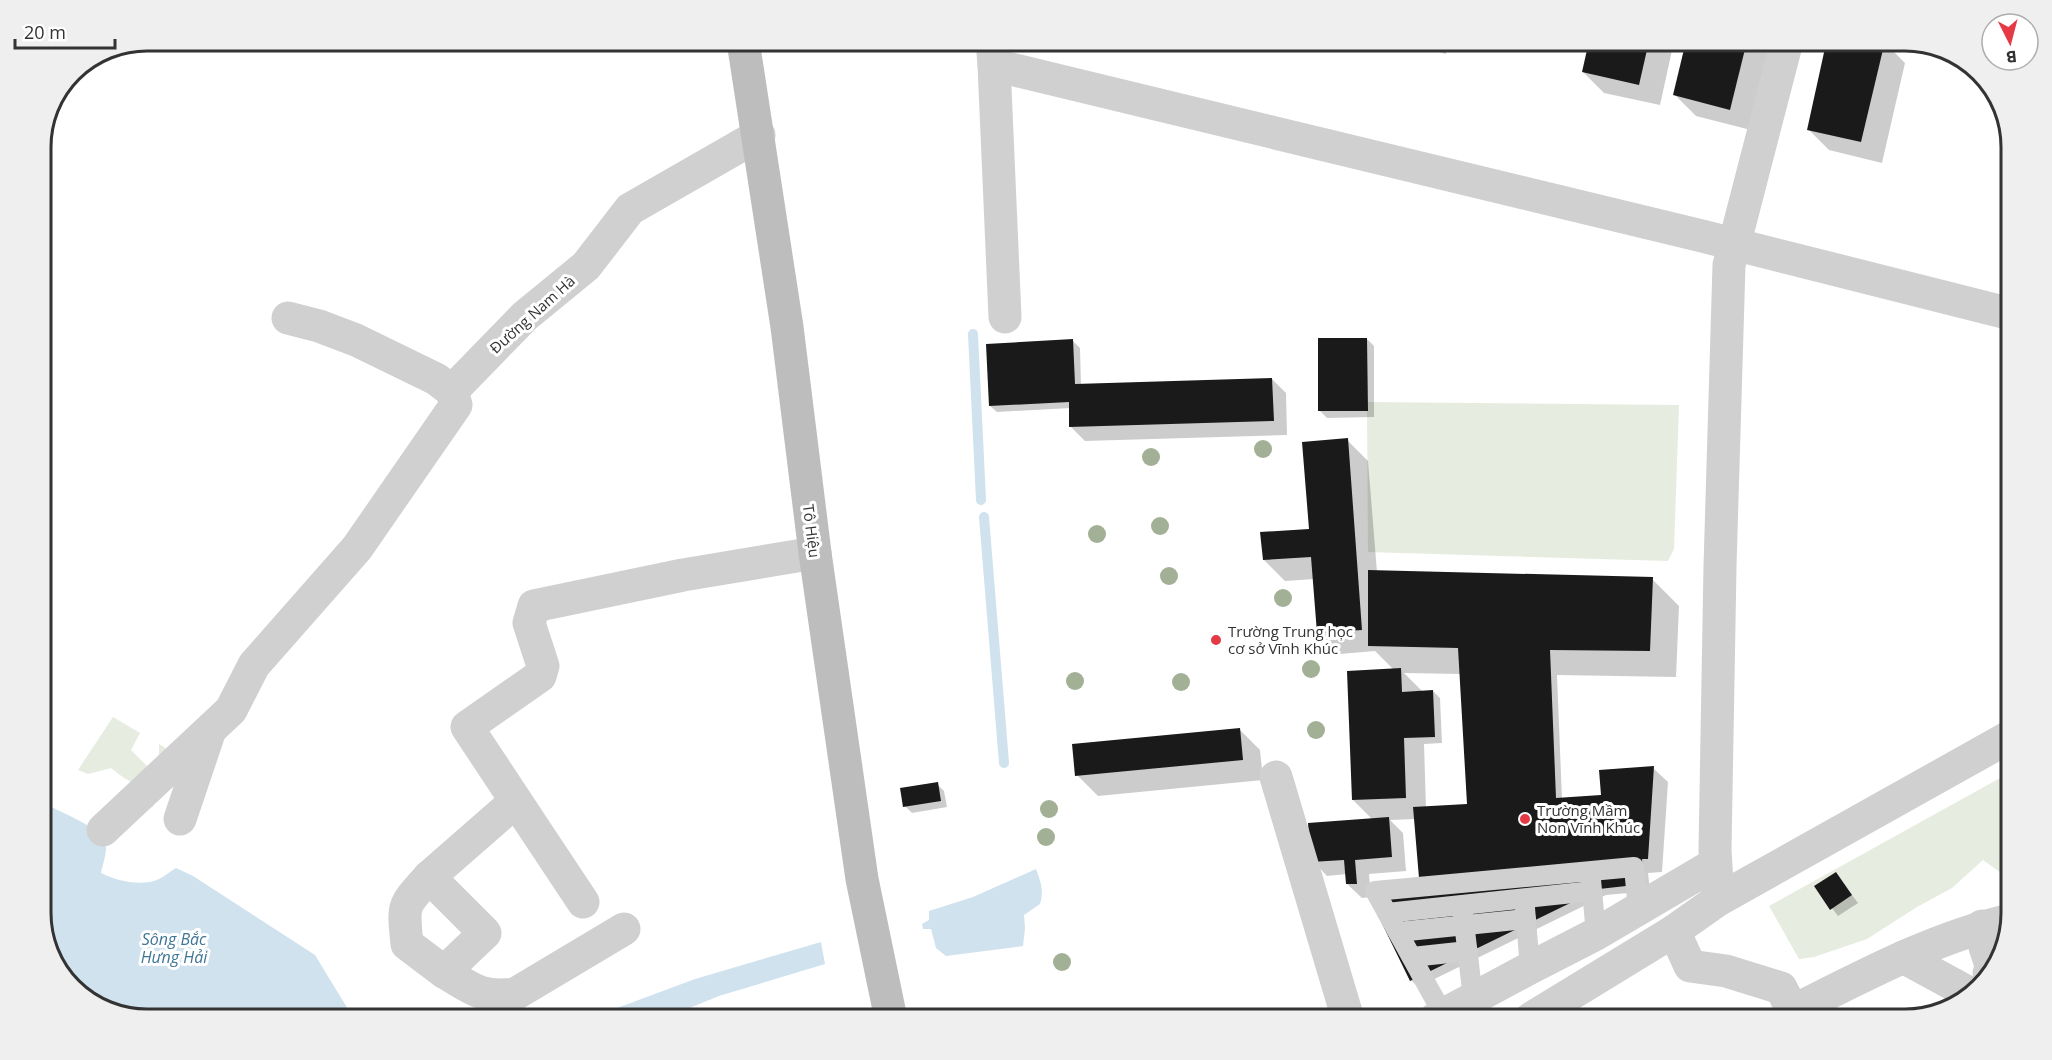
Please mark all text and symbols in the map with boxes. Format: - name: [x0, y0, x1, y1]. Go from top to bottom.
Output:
- scale bar: [15, 12, 116, 50]
- north arrow: [1980, 12, 2040, 72]
- text: 20 m: [24, 20, 66, 44]
- text: B: [2005, 45, 2018, 68]
- street label: Đường Nam Hà: [485, 270, 579, 358]
- street label: Tô Hiệu: [799, 503, 825, 559]
- place label: Trường Trung học cơ sở Vĩnh Khúc: [1228, 621, 1353, 658]
- marker: Trường Trung học cơ sở Vĩnh Khúc: [1209, 633, 1223, 647]
- place label: Trường Mầm Non Vĩnh Khúc: [1537, 800, 1640, 837]
- marker: Trường Mầm Non Vĩnh Khúc: [1518, 812, 1532, 826]
- water label: Sông Bắc Hưng Hải: [141, 928, 208, 968]

